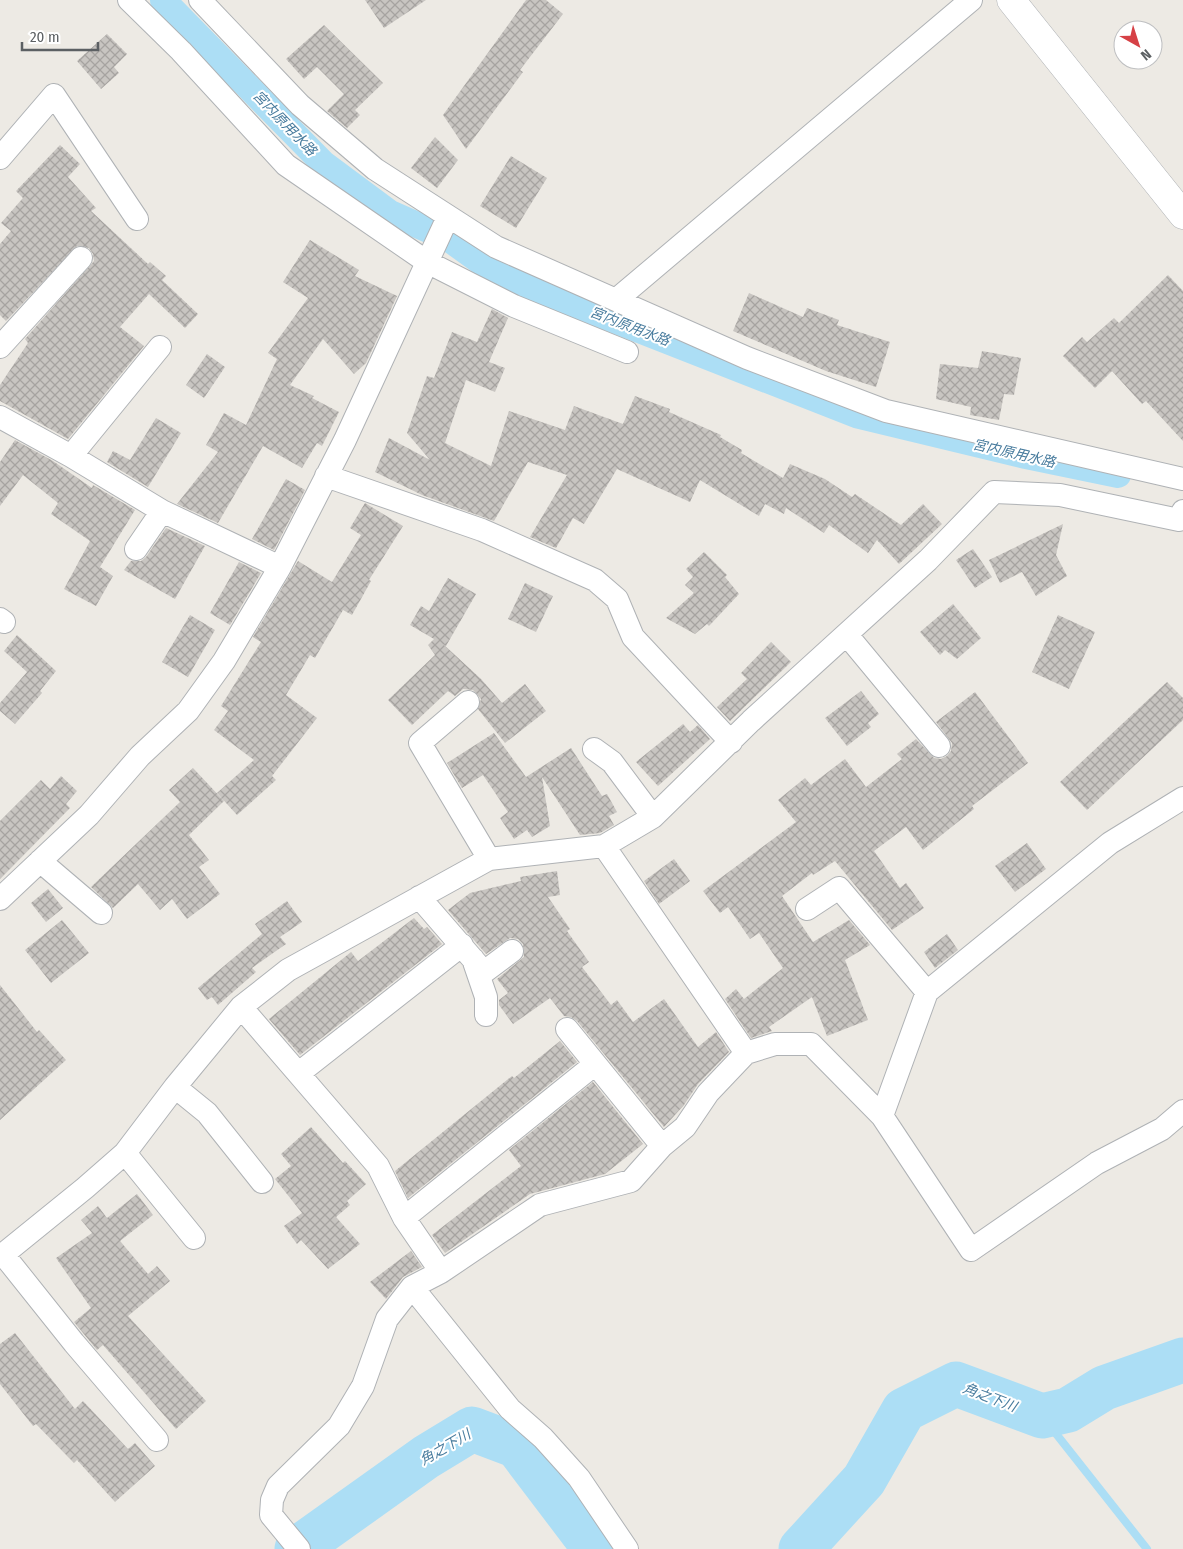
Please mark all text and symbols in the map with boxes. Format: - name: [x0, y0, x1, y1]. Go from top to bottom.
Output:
- scale bar: [22, 20, 99, 52]
- north arrow: [1113, 20, 1163, 70]
- text: 20 m: [30, 28, 60, 46]
- text: N: [1137, 45, 1154, 64]
- water label: 宮内原用水路: [249, 87, 321, 160]
- water label: 宮内原用水路: [588, 303, 673, 350]
- water label: 宮内原用水路: [971, 436, 1058, 471]
- water label: 角之下川: [961, 1379, 1021, 1416]
- water label: 角之下川: [417, 1425, 475, 1469]

